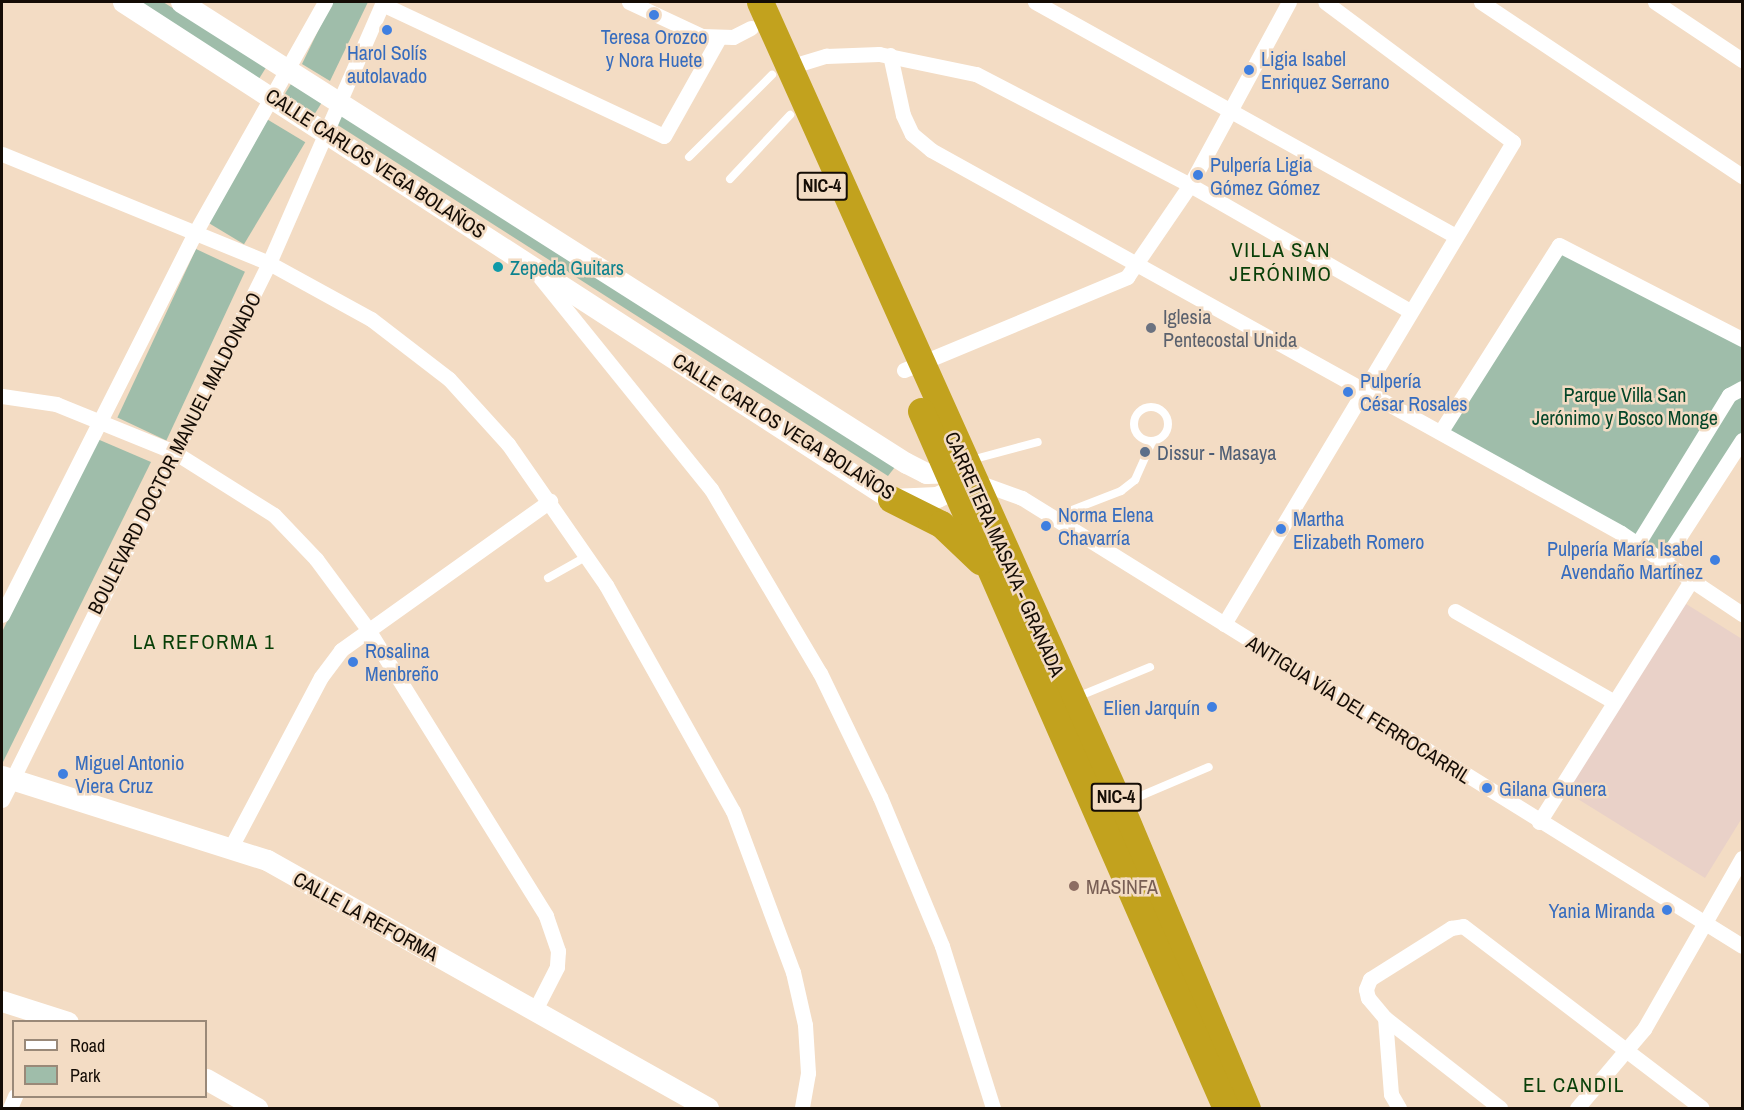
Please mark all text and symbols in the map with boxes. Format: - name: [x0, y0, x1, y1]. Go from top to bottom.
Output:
- marker: Teresa Orozco y Nora Huete: [647, 8, 661, 22]
- marker: Harol Solís autolavado: [380, 23, 394, 37]
- place label: Teresa Orozco y Nora Huete: [601, 24, 707, 71]
- place label: Harol Solís autolavado: [347, 40, 427, 87]
- place label: Ligia Isabel Enriquez Serrano: [1261, 46, 1390, 93]
- marker: Ligia Isabel Enriquez Serrano: [1242, 63, 1256, 77]
- street label: CALLE CARLOS VEGA BOLAÑOS: [261, 83, 491, 243]
- place label: Pulpería Ligia Gómez Gómez: [1210, 152, 1320, 199]
- marker: Pulpería Ligia Gómez Gómez: [1191, 168, 1205, 182]
- road number: NIC-4: [796, 171, 848, 201]
- district label: VILLA SAN JERÓNIMO: [1230, 237, 1332, 287]
- place label: Zepeda Guitars: [510, 255, 624, 279]
- marker: Zepeda Guitars: [491, 260, 505, 274]
- street label: BOULEVARD DOCTOR MANUEL MALDONADO: [82, 288, 266, 618]
- place label: Iglesia Pentecostal Unida: [1163, 304, 1297, 351]
- marker: Iglesia Pentecostal Unida: [1144, 321, 1158, 335]
- street label: CALLE CARLOS VEGA BOLAÑOS: [668, 347, 900, 505]
- place label: Pulpería César Rosales: [1360, 368, 1468, 415]
- park label: Parque Villa San Jerónimo y Bosco Monge: [1532, 382, 1718, 429]
- marker: Pulpería César Rosales: [1341, 385, 1355, 399]
- street label: CARRETERA MASAYA - GRANADA: [940, 427, 1070, 681]
- place label: Dissur - Masaya: [1157, 440, 1276, 464]
- marker: Dissur - Masaya: [1138, 445, 1152, 459]
- place label: Norma Elena Chavarría: [1058, 502, 1154, 549]
- place label: Martha Elizabeth Romero: [1293, 506, 1424, 553]
- marker: Norma Elena Chavarría: [1039, 519, 1053, 533]
- marker: Martha Elizabeth Romero: [1274, 522, 1288, 536]
- place label: Pulpería María Isabel Avendaño Martínez: [1547, 536, 1703, 583]
- marker: Pulpería María Isabel Avendaño Martínez: [1708, 553, 1722, 567]
- district label: LA REFORMA 1: [132, 629, 276, 655]
- street label: ANTIGUA VÍA DEL FERROCARRIL: [1241, 629, 1477, 789]
- place label: Rosalina Menbreño: [365, 638, 439, 685]
- marker: Rosalina Menbreño: [346, 655, 360, 669]
- place label: Elien Jarquín: [1103, 695, 1200, 719]
- marker: Elien Jarquín: [1205, 700, 1219, 714]
- place label: Miguel Antonio Viera Cruz: [75, 750, 185, 797]
- marker: Miguel Antonio Viera Cruz: [56, 767, 70, 781]
- place label: Gilana Gunera: [1499, 776, 1607, 800]
- marker: Gilana Gunera: [1480, 781, 1494, 795]
- road number: NIC-4: [1090, 782, 1142, 812]
- street label: CALLE LA REFORMA: [289, 866, 443, 966]
- place label: MASINFA: [1086, 874, 1158, 898]
- marker: MASINFA: [1067, 879, 1081, 893]
- place label: Yania Miranda: [1549, 898, 1655, 922]
- marker: Yania Miranda: [1660, 903, 1674, 917]
- legend: [12, 1020, 207, 1098]
- text: Road: [70, 1033, 105, 1058]
- text: Park: [70, 1063, 100, 1088]
- district label: EL CANDIL: [1523, 1072, 1625, 1098]

